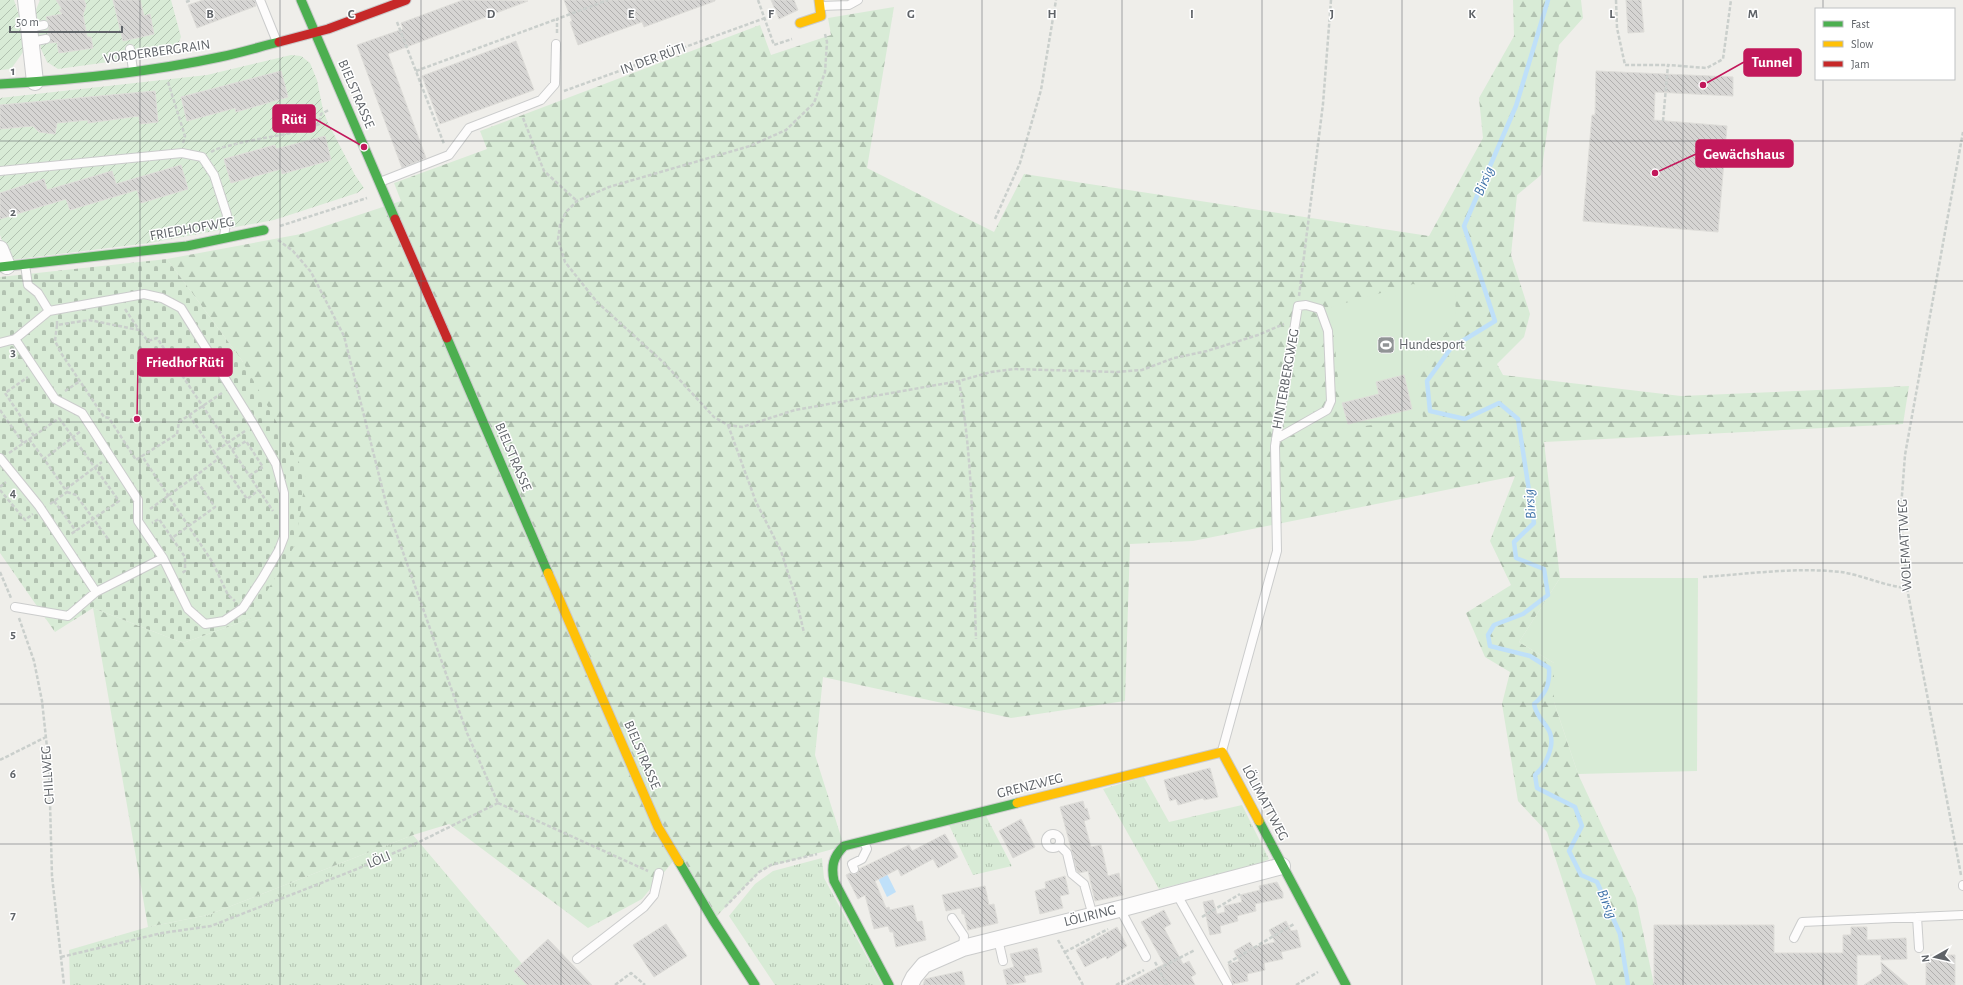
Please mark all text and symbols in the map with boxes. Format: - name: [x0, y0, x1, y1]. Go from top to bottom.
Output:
- scale bar: [10, 8, 122, 34]
- text: B: [206, 8, 214, 21]
- text: C: [348, 8, 355, 21]
- text: D: [487, 8, 496, 21]
- text: E: [628, 8, 635, 21]
- text: F: [768, 8, 775, 21]
- text: G: [907, 8, 915, 21]
- text: H: [1047, 8, 1057, 21]
- text: I: [1190, 8, 1194, 21]
- text: J: [1330, 8, 1334, 21]
- text: K: [1468, 8, 1476, 21]
- text: L: [1609, 8, 1615, 21]
- text: M: [1748, 8, 1758, 21]
- legend: [1815, 8, 1955, 80]
- text: 50 m: [16, 16, 39, 28]
- text: Fast: [1851, 18, 1870, 30]
- street label: VORDERBERGRAIN: [103, 38, 211, 66]
- street label: IN DER RÜTI: [617, 38, 688, 77]
- text: Slow: [1851, 38, 1873, 50]
- callout: Tunnel: [1744, 49, 1801, 76]
- text: Tunnel: [1751, 55, 1793, 70]
- street label: BIELSTRASSE: [335, 58, 377, 131]
- text: Jam: [1851, 58, 1870, 70]
- text: 1: [11, 65, 15, 78]
- callout: Rüti: [273, 105, 315, 132]
- text: Rüti: [281, 112, 307, 127]
- callout: Gewächshaus: [1696, 140, 1793, 167]
- text: Gewächshaus: [1703, 147, 1785, 162]
- water label: Birsig: [1471, 164, 1497, 198]
- text: 2: [10, 206, 16, 219]
- street label: FRIEDHOFWEG: [149, 215, 235, 243]
- street label: HINTERBERGWEG: [1270, 328, 1302, 430]
- sports icon: Hundesport: [1376, 335, 1396, 355]
- place label: Hundesport: [1399, 338, 1465, 352]
- text: 3: [10, 346, 16, 359]
- callout: Friedhof Rüti: [138, 349, 232, 376]
- text: Friedhof Rüti: [146, 355, 224, 370]
- street label: BIELSTRASSE: [492, 421, 534, 494]
- text: 4: [10, 487, 17, 500]
- water label: Birsig: [1521, 488, 1539, 520]
- street label: WOLFMATTWEG: [1896, 498, 1914, 592]
- text: 5: [10, 628, 16, 641]
- street label: BIELSTRASSE: [621, 719, 663, 792]
- street label: CHILLWEG: [39, 745, 57, 805]
- street label: LÖLIMATTWEG: [1239, 762, 1293, 843]
- text: 6: [10, 768, 16, 781]
- street label: GRENZWEG: [996, 771, 1064, 801]
- street label: LÖLI: [364, 846, 393, 871]
- water label: Birsig: [1594, 887, 1620, 921]
- street label: LÖLIRING: [1062, 900, 1117, 929]
- text: 7: [10, 909, 16, 922]
- north arrow: [1915, 937, 1955, 977]
- text: N: [1920, 954, 1932, 963]

